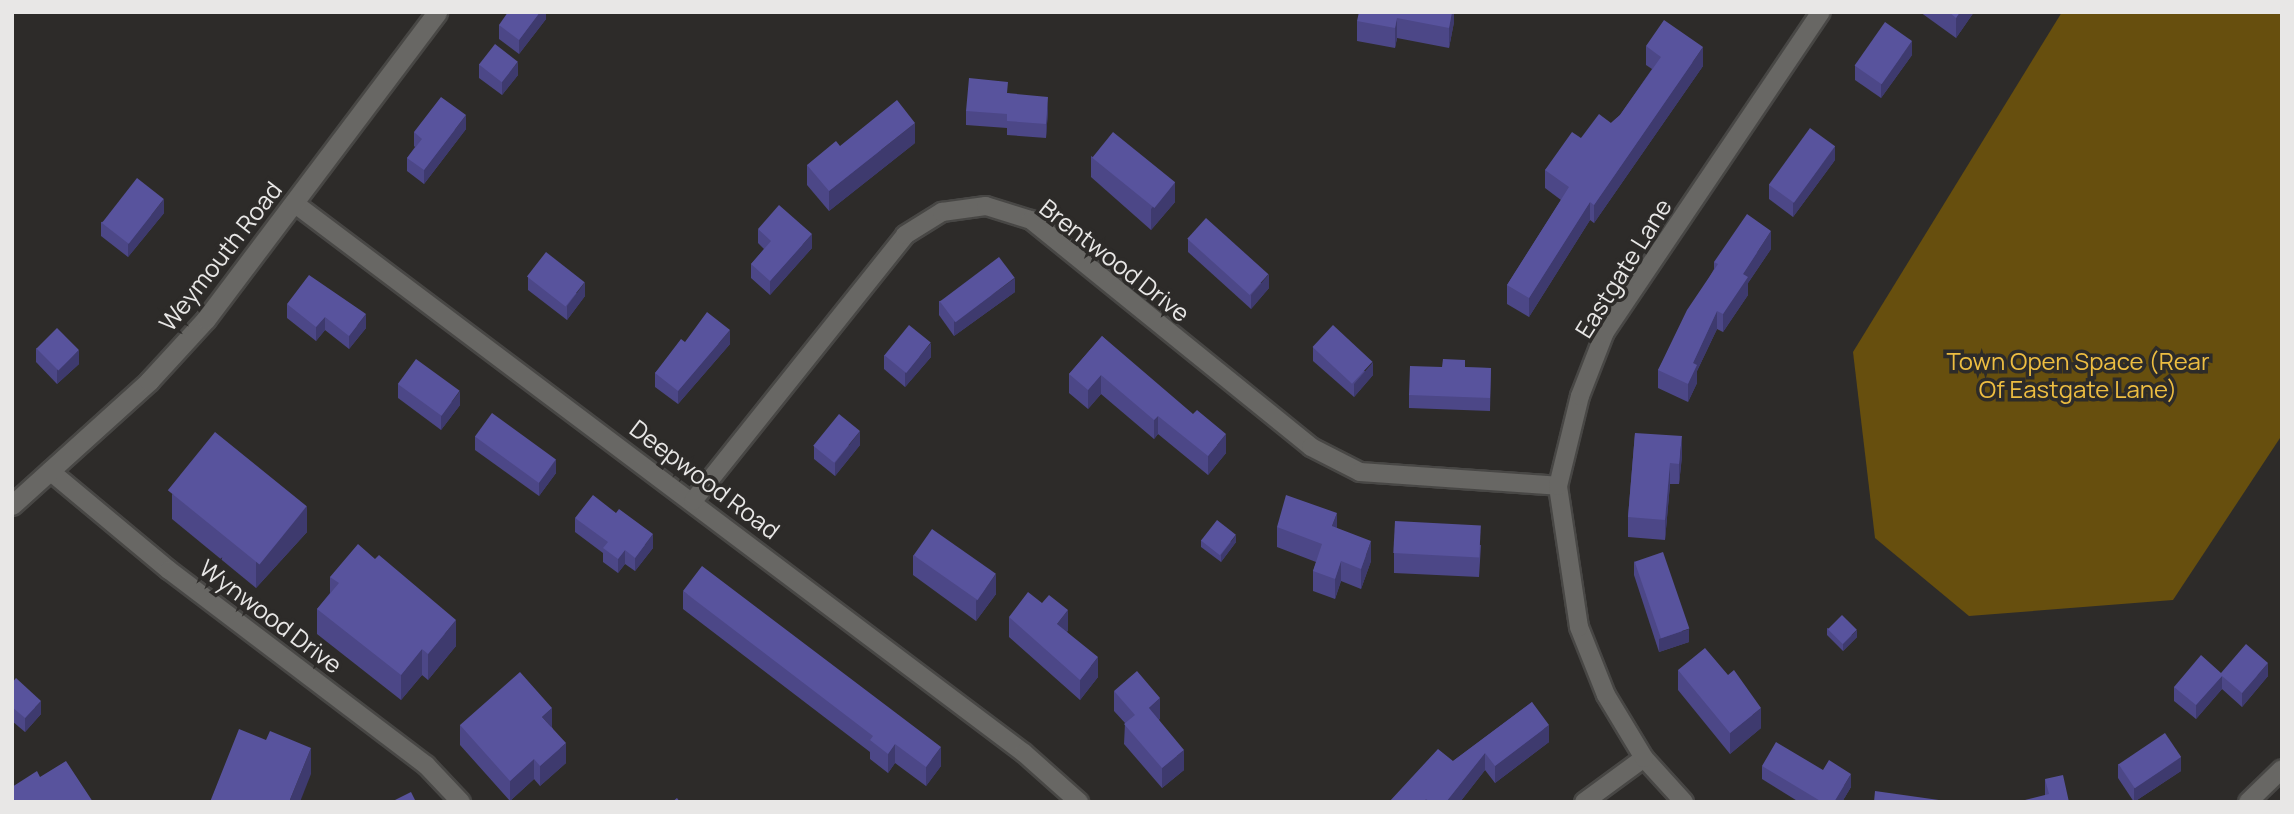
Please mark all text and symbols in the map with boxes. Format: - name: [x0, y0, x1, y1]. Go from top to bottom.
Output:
- street label: Weymouth Road: [153, 176, 287, 336]
- street label: Brentwood Drive: [1034, 193, 1196, 327]
- street label: Eastgate Lane: [1569, 193, 1677, 343]
- park label: Town Open Space (Rear Of Eastgate Lane): [1946, 347, 2210, 403]
- street label: Deepwood Road: [625, 413, 785, 545]
- street label: Wynwood Drive: [194, 553, 348, 679]

